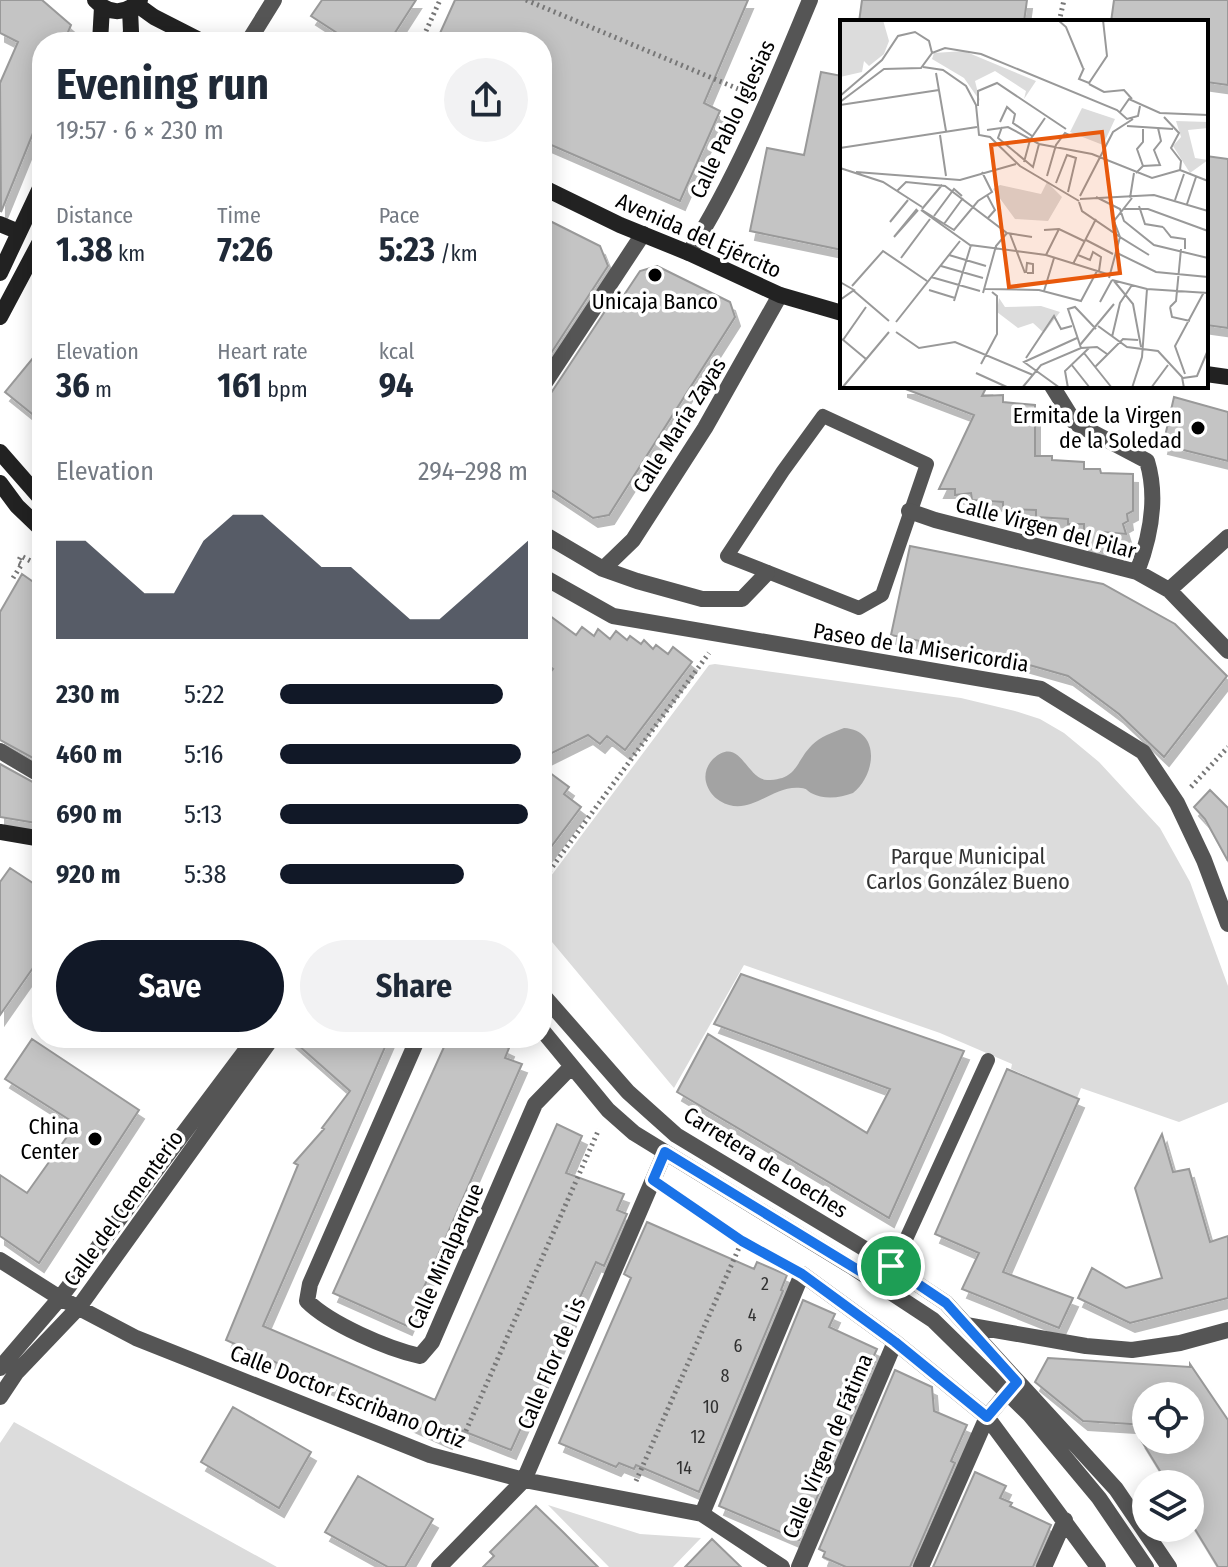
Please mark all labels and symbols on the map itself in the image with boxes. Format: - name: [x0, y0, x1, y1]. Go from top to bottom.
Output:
- inset map: [840, 20, 1208, 388]
- street label: Calle Pablo Iglesias: [684, 36, 781, 203]
- street label: Avenida del Ejército: [612, 187, 786, 284]
- marker: Unicaja Banco: [646, 266, 664, 284]
- place label: Unicaja Banco: [592, 288, 718, 315]
- street label: Calle María Zayas: [627, 353, 732, 498]
- place label: Ermita de la Virgen de la Soledad: [1013, 402, 1182, 454]
- marker: Ermita de la Virgen de la Soledad: [1189, 419, 1207, 437]
- street label: Calle Virgen del Pilar: [953, 490, 1139, 565]
- street label: Paseo de la Misericordia: [811, 617, 1031, 678]
- park label: Parque Municipal Carlos González Bueno: [866, 843, 1070, 895]
- street label: Carretera de Loeches: [679, 1101, 853, 1224]
- place label: China Center: [20, 1113, 79, 1165]
- street label: Calle del Cementerio: [58, 1125, 189, 1292]
- marker: China Center: [86, 1130, 104, 1148]
- street label: Calle Miralparque: [401, 1179, 490, 1333]
- pin: [857, 1232, 925, 1300]
- house number: 2: [761, 1273, 769, 1295]
- street label: Calle Flor de Lis: [511, 1293, 591, 1433]
- house number: 4: [748, 1304, 757, 1326]
- house number: 6: [734, 1335, 743, 1357]
- street label: Calle Doctor Escribano Ortiz: [226, 1339, 470, 1454]
- street label: Calle Virgen de Fátima: [776, 1350, 879, 1543]
- house number: 8: [721, 1365, 730, 1387]
- house number: 10: [703, 1396, 719, 1418]
- house number: 12: [691, 1426, 706, 1448]
- house number: 14: [676, 1457, 692, 1479]

